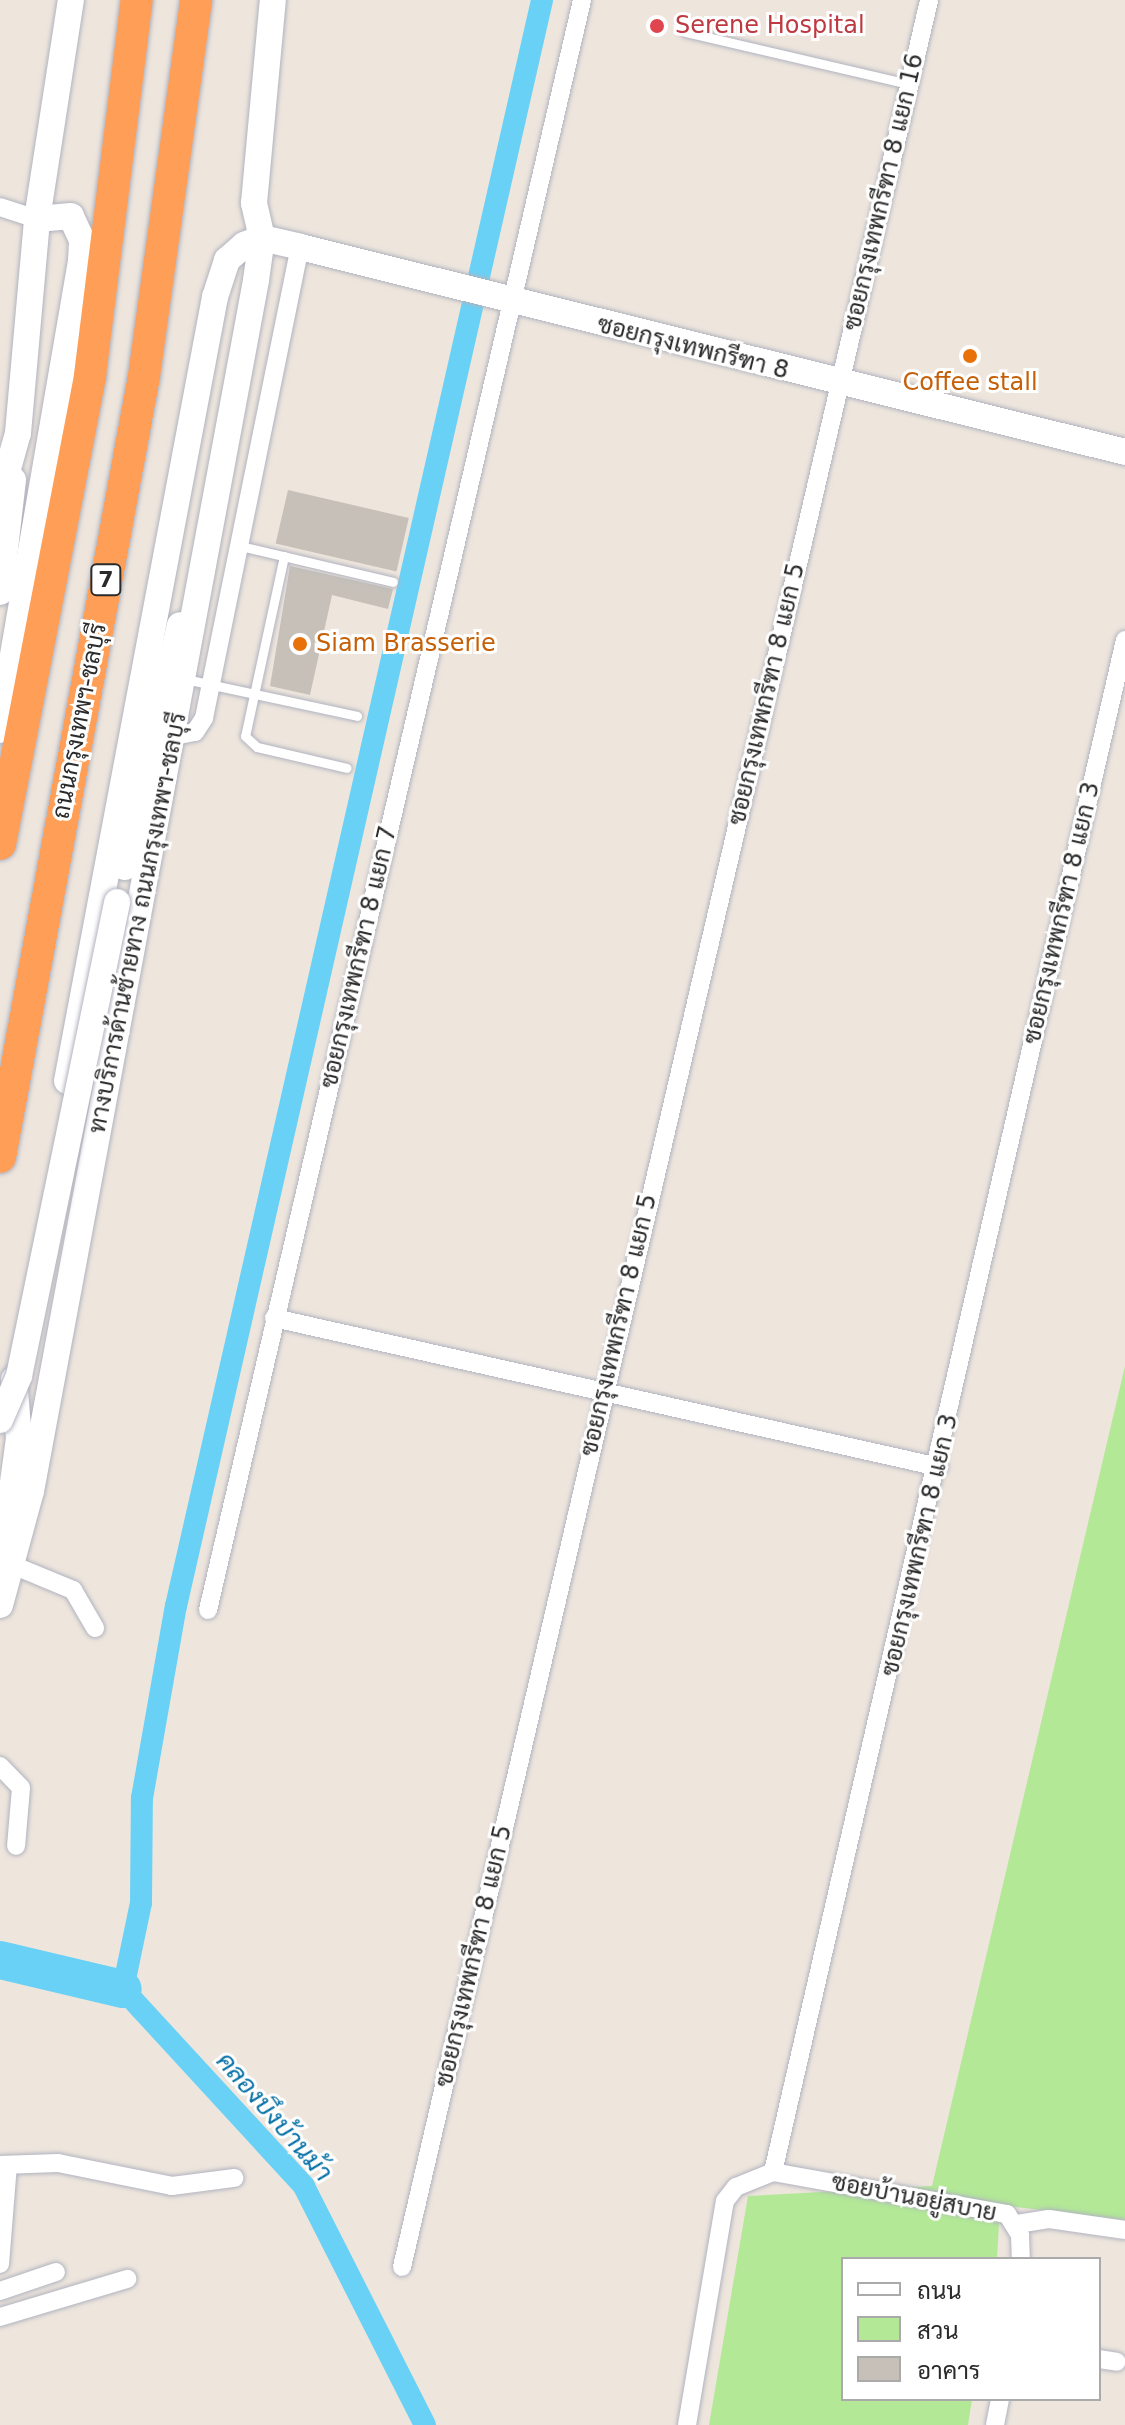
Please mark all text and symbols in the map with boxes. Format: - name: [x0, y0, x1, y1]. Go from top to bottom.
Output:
- place label: Serene Hospital: [675, 12, 865, 40]
- marker: Serene Hospital: [646, 15, 668, 37]
- street label: ซอยกรุงเทพกรีฑา 8 แยก 16: [838, 51, 930, 333]
- street label: ซอยกรุงเทพกรีฑา 8: [594, 310, 792, 386]
- marker: Coffee stall: [961, 347, 979, 365]
- place label: Coffee stall: [902, 369, 1038, 397]
- street label: ซอยกรุงเทพกรีฑา 8 แยก 5: [723, 560, 811, 828]
- road number: 7: [90, 562, 122, 598]
- street label: ถนนกรุงเทพฯ-ชลบุรี: [47, 621, 113, 821]
- place label: Siam Brasserie: [316, 630, 496, 658]
- marker: Siam Brasserie: [291, 635, 309, 653]
- street label: ทางบริการด้านซ้ายทาง ถนนกรุงเทพฯ-ชลบุรี: [83, 710, 193, 1136]
- street label: ซอยกรุงเทพกรีฑา 8 แยก 3: [1018, 779, 1106, 1047]
- street label: ซอยกรุงเทพกรีฑา 8 แยก 7: [315, 823, 403, 1091]
- street label: ซอยกรุงเทพกรีฑา 8 แยก 5: [575, 1191, 663, 1459]
- street label: ซอยกรุงเทพกรีฑา 8 แยก 3: [876, 1411, 964, 1679]
- street label: ซอยกรุงเทพกรีฑา 8 แยก 5: [430, 1822, 518, 2090]
- water label: คลองบึงบ้านม้า: [209, 2046, 339, 2188]
- street label: ซอยบ้านอยู่สบาย: [829, 2168, 999, 2228]
- legend: [841, 2257, 1101, 2401]
- text: ถนน: [917, 2277, 962, 2305]
- text: สวน: [917, 2317, 959, 2345]
- text: อาคาร: [917, 2357, 980, 2385]

